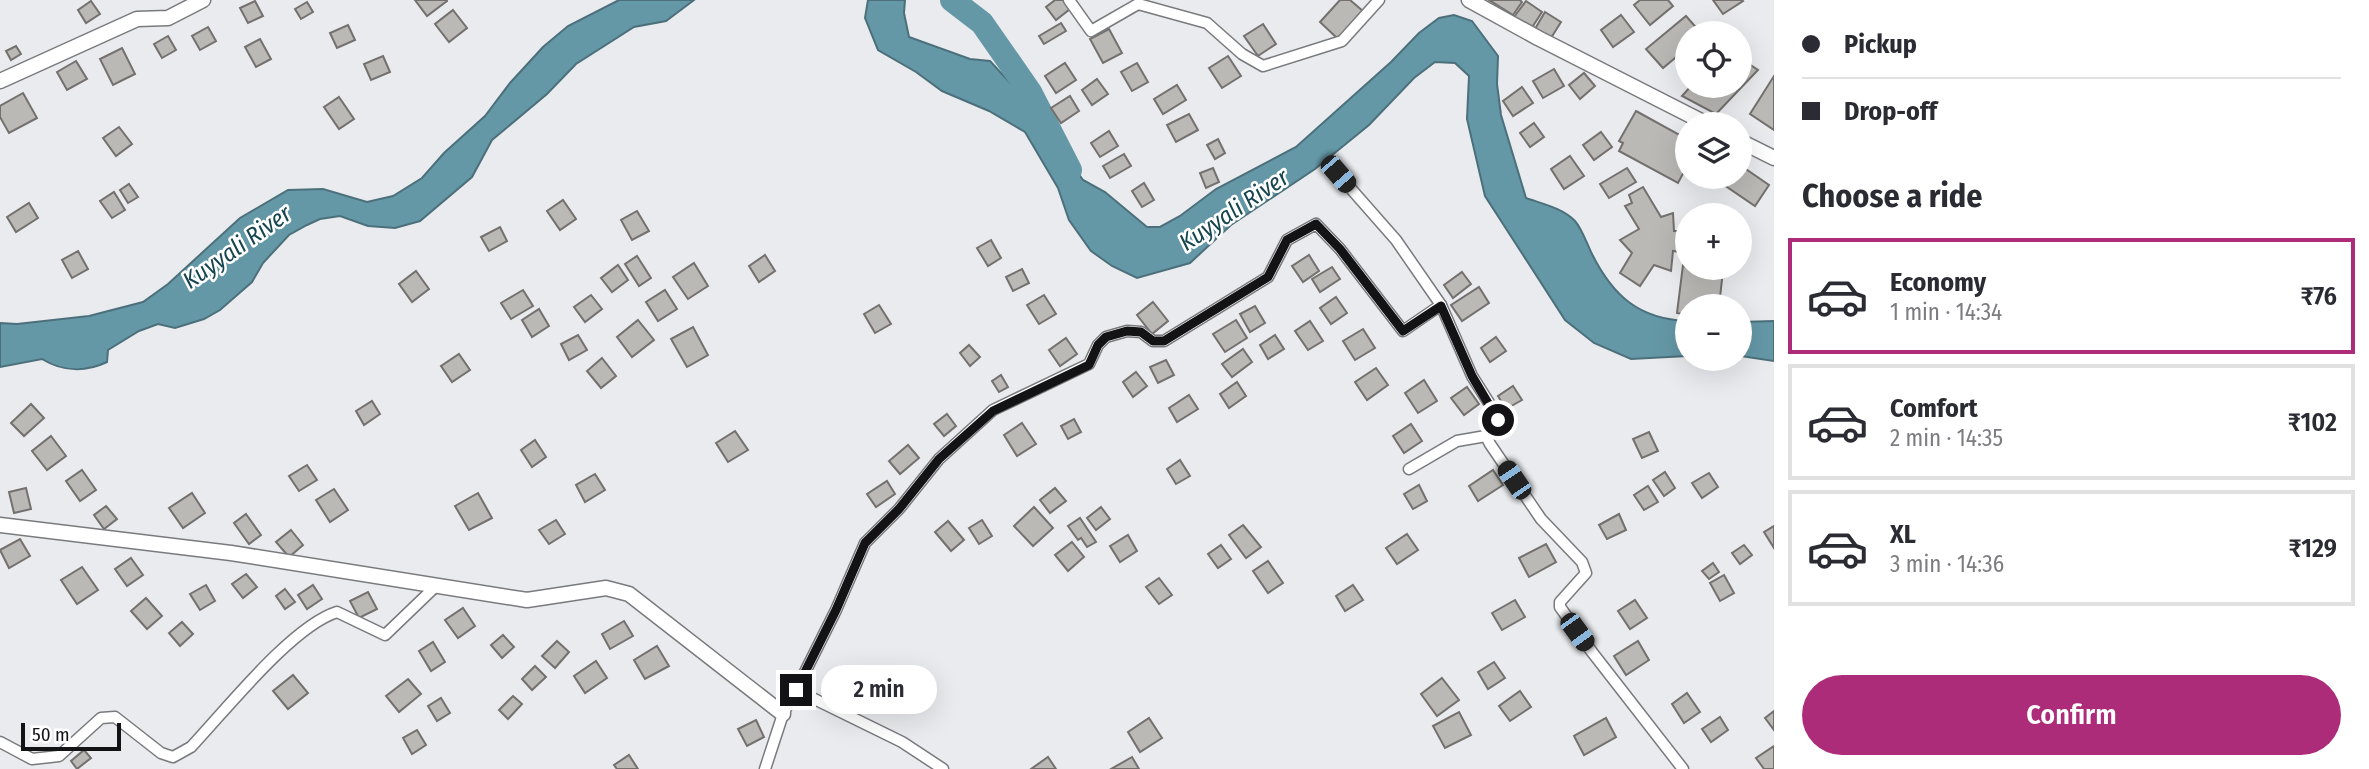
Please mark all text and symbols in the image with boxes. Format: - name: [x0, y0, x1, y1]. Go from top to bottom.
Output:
- map controls: [1675, 21, 1752, 371]
- button: locate: [1675, 21, 1752, 98]
- text: Pickup: [1844, 29, 1917, 60]
- text: Drop-off: [1844, 96, 1937, 127]
- button: layers: [1675, 112, 1752, 189]
- car: [1317, 151, 1360, 197]
- water label: Kuyyali River: [1174, 163, 1295, 257]
- text: Choose a ride: [1802, 177, 1983, 215]
- water label: Kuyyali River: [177, 199, 297, 295]
- button: +: [1675, 203, 1752, 280]
- icon: car: [1806, 265, 1869, 328]
- text: Economy: [1890, 267, 1986, 298]
- text: ₹76: [2300, 281, 2337, 312]
- button: −: [1675, 294, 1752, 371]
- text: 1 min · 14:34: [1890, 298, 2002, 326]
- icon: car: [1806, 391, 1869, 454]
- text: Comfort: [1890, 393, 1978, 424]
- route start: [1482, 404, 1514, 436]
- text: ₹102: [2288, 407, 2337, 438]
- text: 2 min · 14:35: [1890, 424, 2003, 452]
- car: [1494, 457, 1535, 503]
- icon: car: [1806, 517, 1869, 580]
- text: XL: [1890, 519, 1916, 550]
- text: ₹129: [2289, 533, 2337, 564]
- text: 3 min · 14:36: [1890, 550, 2004, 578]
- car: [1557, 609, 1598, 655]
- callout: 2 min: [820, 666, 936, 714]
- route end: [780, 674, 812, 706]
- text: 2 min: [853, 675, 905, 703]
- button: Confirm: [1802, 675, 2341, 755]
- scale bar: [21, 720, 121, 752]
- text: 50 m: [32, 723, 70, 746]

